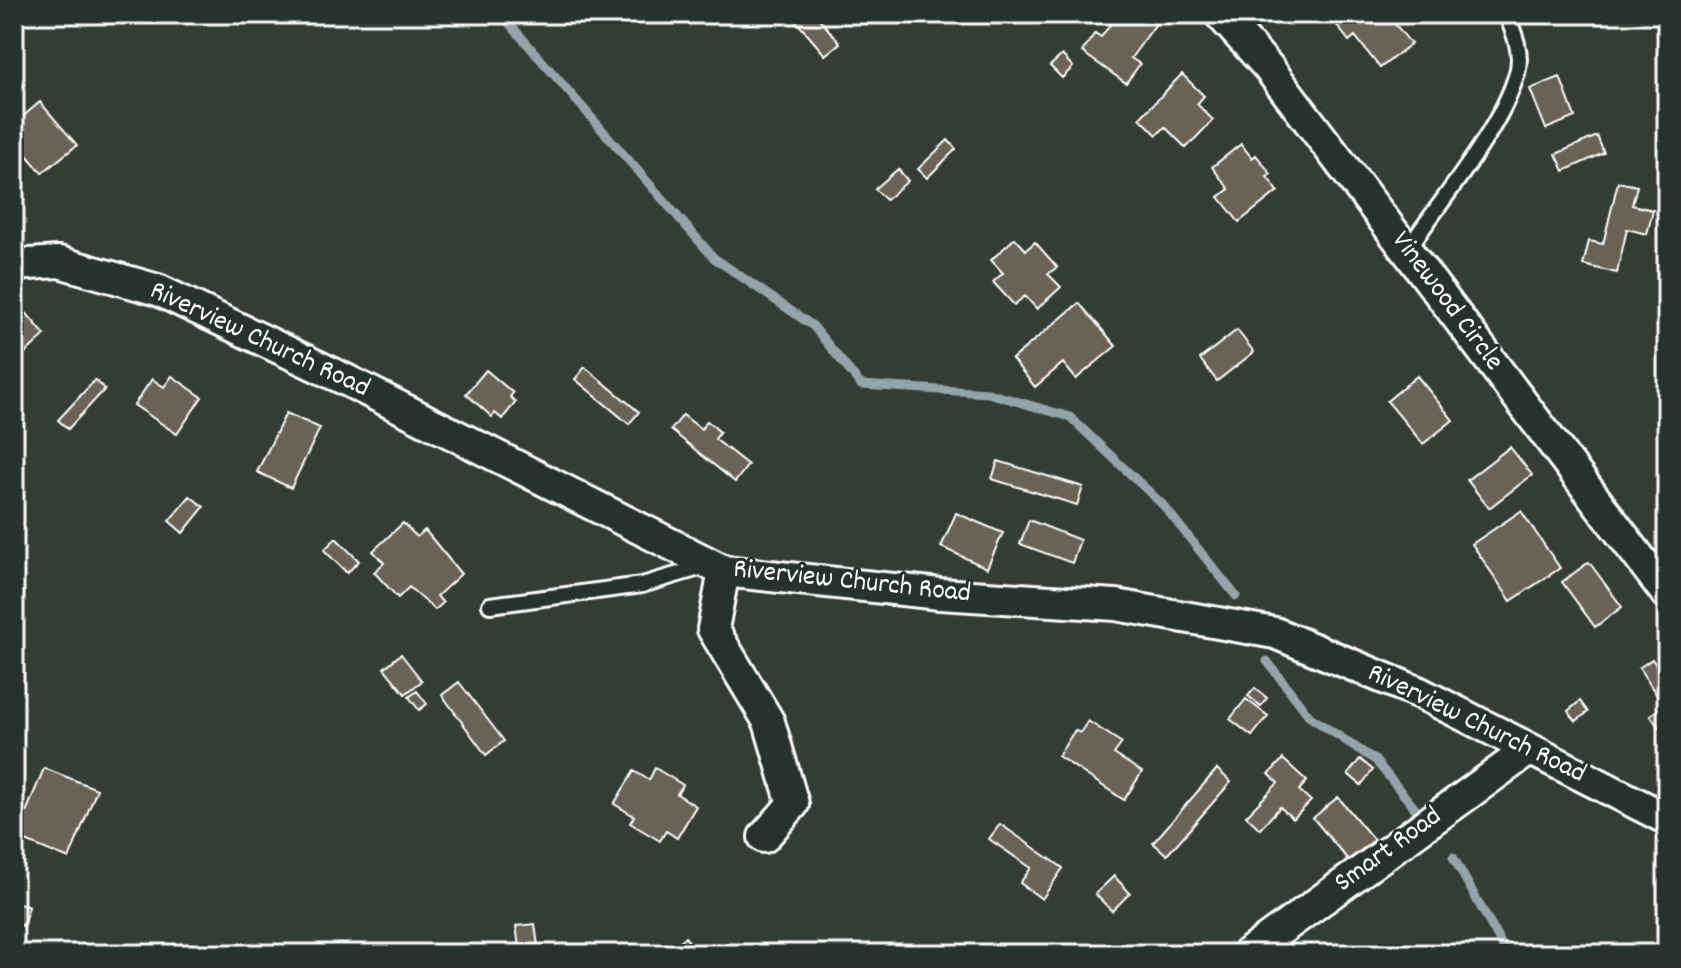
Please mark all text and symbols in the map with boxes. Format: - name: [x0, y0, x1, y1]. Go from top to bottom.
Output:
- street label: Vinewood Circle: [1380, 224, 1512, 380]
- street label: Riverview Church Road: [142, 272, 376, 410]
- street label: Riverview Church Road: [731, 551, 973, 615]
- street label: Riverview Church Road: [1360, 655, 1592, 795]
- street label: Smart Road: [1327, 798, 1451, 904]

